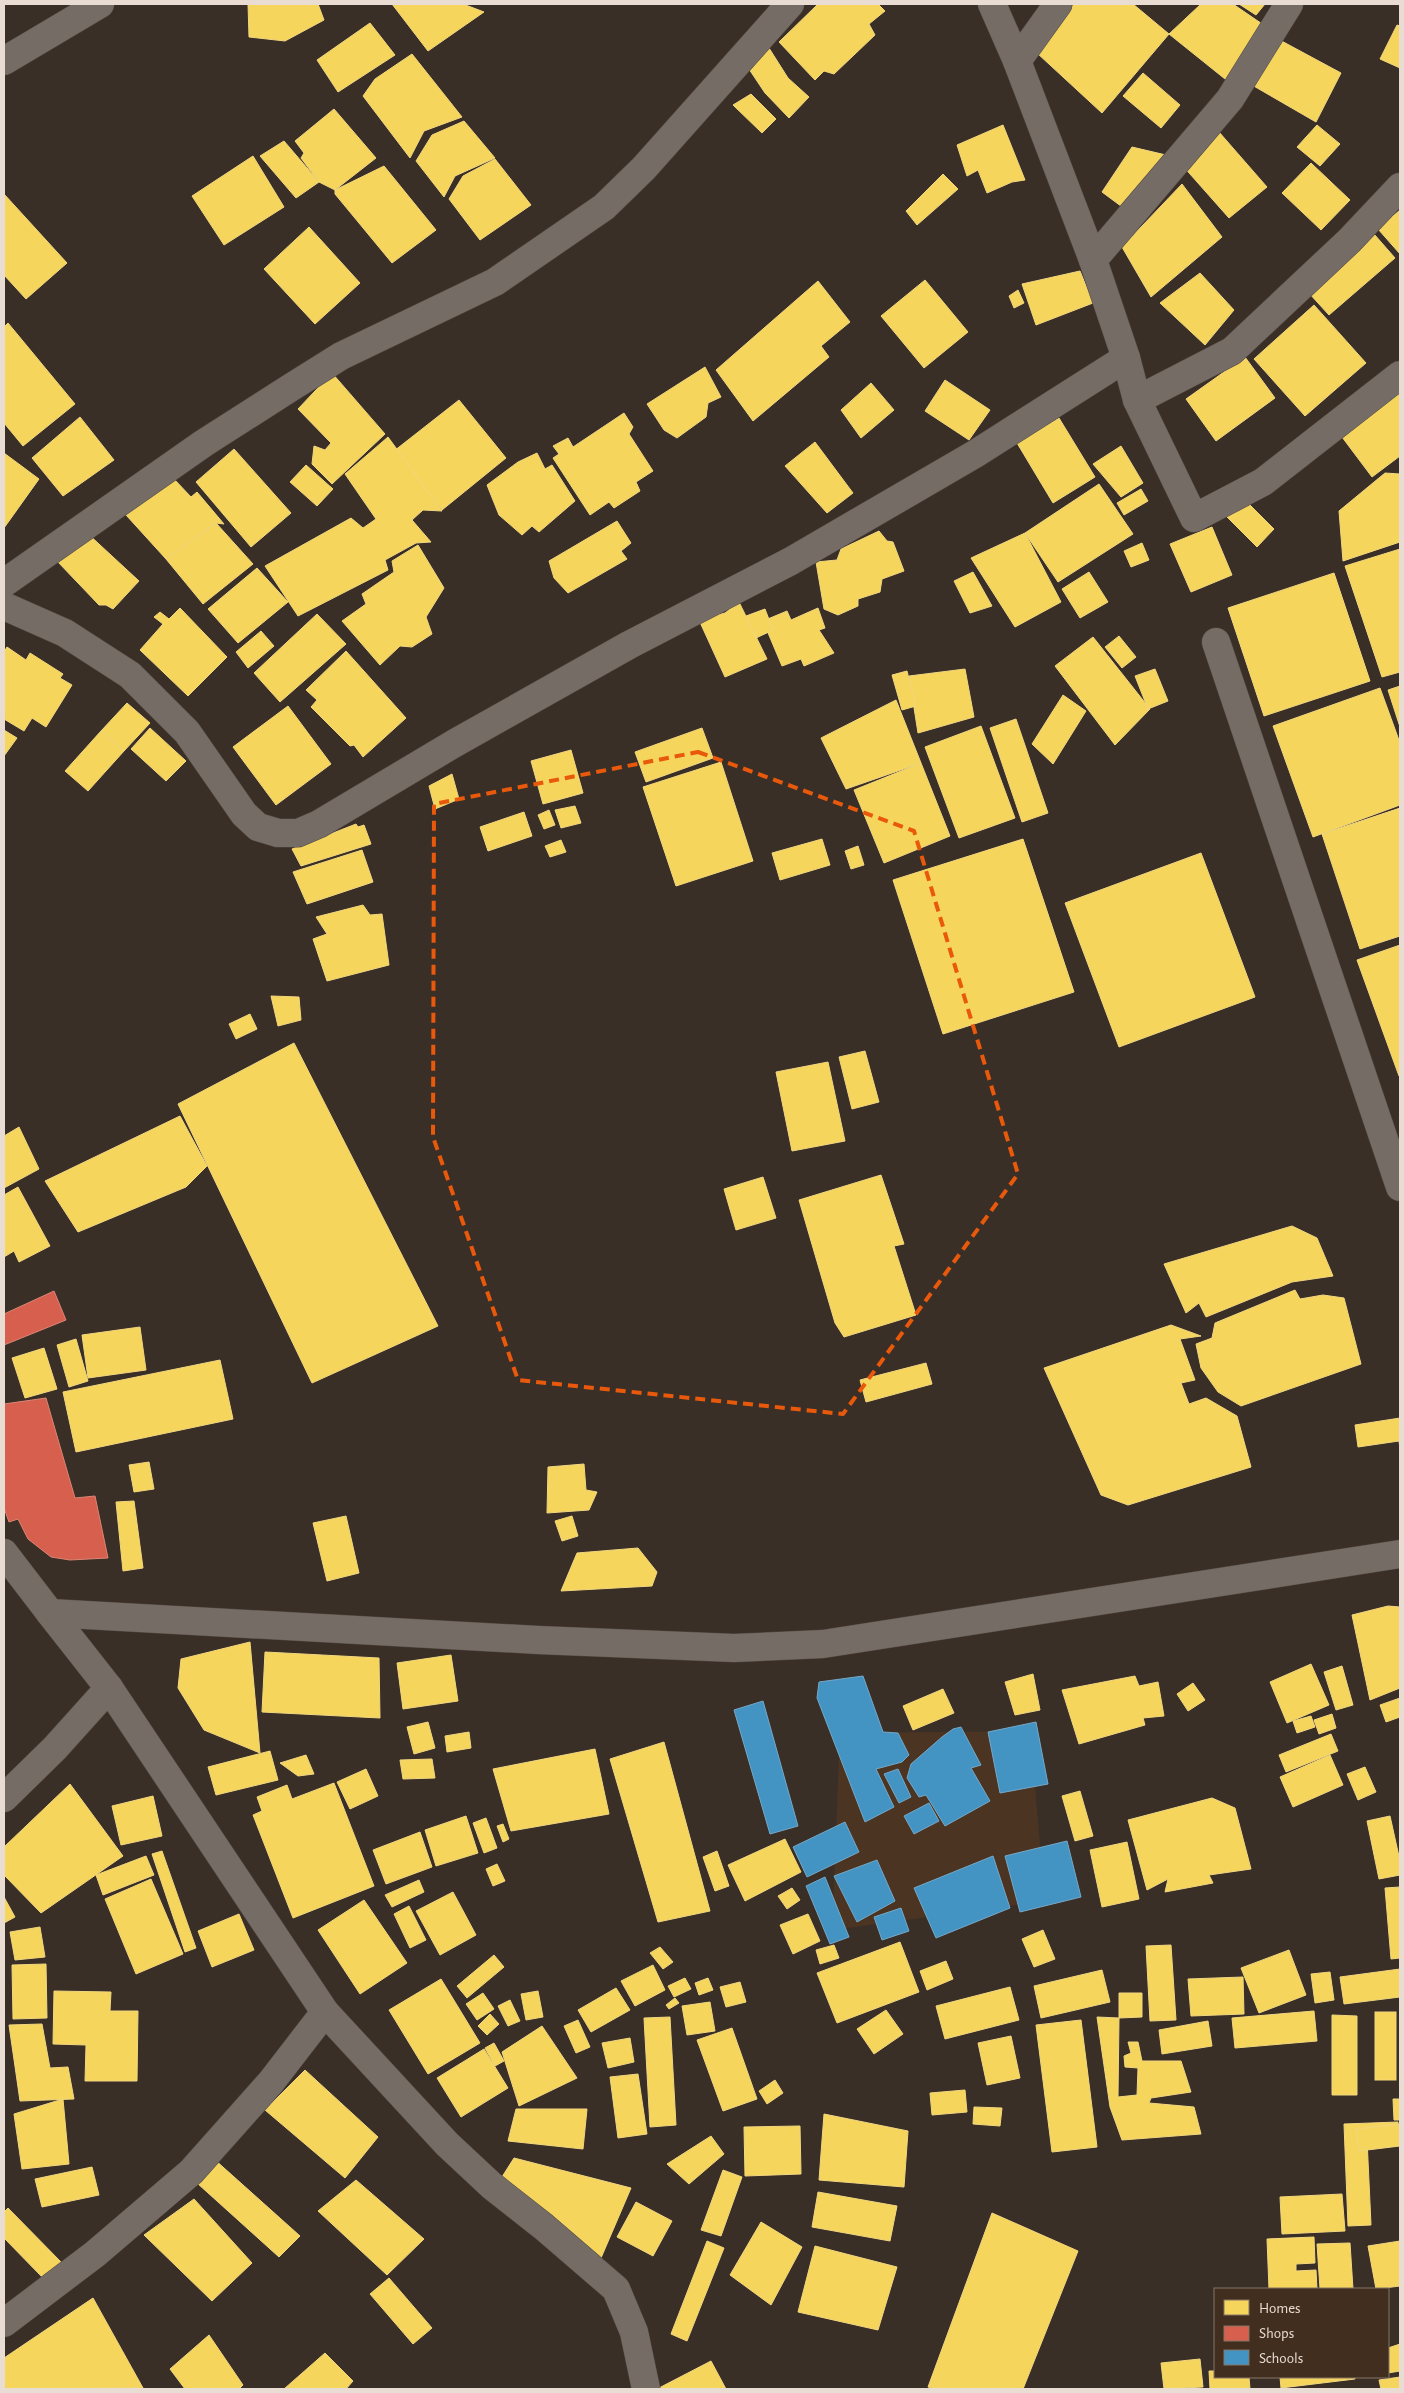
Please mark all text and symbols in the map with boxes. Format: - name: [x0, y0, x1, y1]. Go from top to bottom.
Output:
- legend: [1214, 2288, 1389, 2378]
- text: Homes: [1259, 2301, 1301, 2316]
- text: Shops: [1259, 2326, 1294, 2341]
- text: Schools: [1259, 2351, 1303, 2366]

